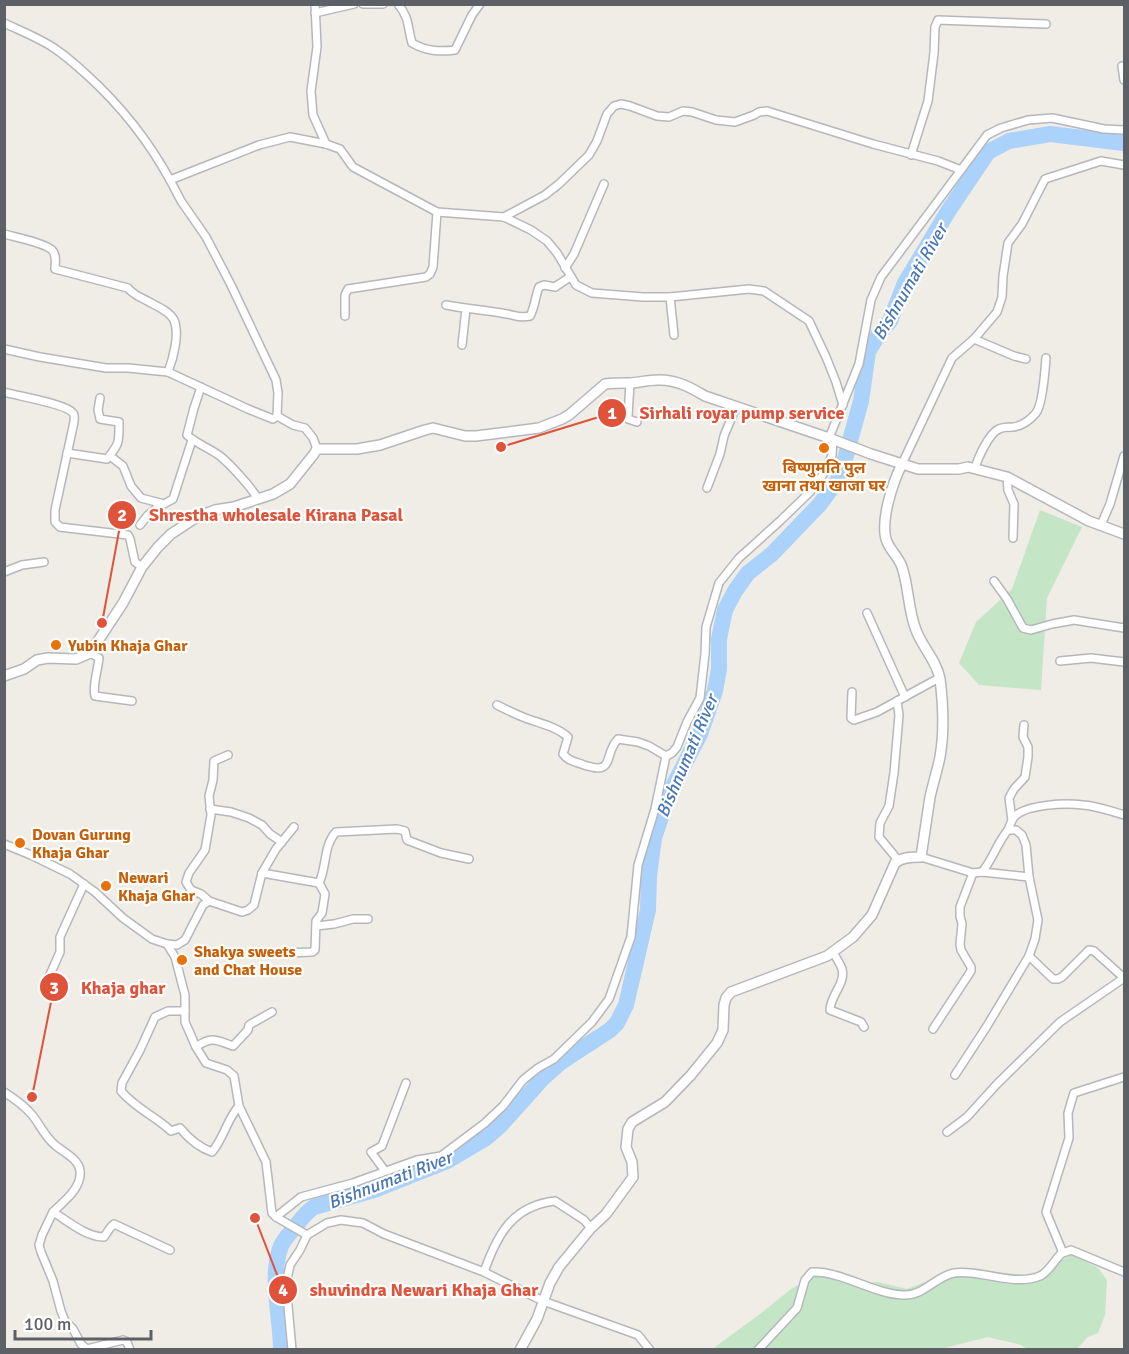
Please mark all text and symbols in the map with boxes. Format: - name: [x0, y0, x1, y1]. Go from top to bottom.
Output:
- water label: Bishnumati River: [868, 218, 953, 344]
- callout: Sirhali royar pump service: [597, 395, 856, 431]
- text: 1: [607, 402, 617, 424]
- text: Sirhali royar pump service: [640, 402, 845, 424]
- marker: बिष्णुमति पुल खाना तथा खाजा घर: [817, 441, 831, 455]
- place label: बिष्णुमति पुल खाना तथा खाजा घर: [762, 458, 887, 496]
- callout: Shrestha wholesale Kirana Pasal: [107, 497, 415, 533]
- text: 2: [117, 504, 127, 526]
- text: Shrestha wholesale Kirana Pasal: [149, 504, 403, 526]
- place label: Yubin Khaja Ghar: [67, 636, 188, 656]
- marker: Yubin Khaja Ghar: [49, 638, 63, 652]
- water label: Bishnumati River: [651, 689, 724, 820]
- place label: Dovan Gurung Khaja Ghar: [32, 825, 131, 863]
- marker: Dovan Gurung Khaja Ghar: [13, 836, 27, 850]
- place label: Newari Khaja Ghar: [118, 868, 196, 906]
- marker: Newari Khaja Ghar: [99, 879, 113, 893]
- place label: Shakya sweets and Chat House: [194, 942, 302, 980]
- marker: Shakya sweets and Chat House: [175, 953, 189, 967]
- callout: Khaja ghar: [39, 969, 177, 1005]
- text: 3: [49, 977, 59, 999]
- text: Khaja ghar: [81, 977, 166, 999]
- water label: Bishnumati River: [325, 1145, 457, 1214]
- callout: shuvindra Newari Khaja Ghar: [268, 1272, 551, 1308]
- text: 4: [278, 1279, 288, 1301]
- text: shuvindra Newari Khaja Ghar: [310, 1279, 539, 1301]
- scale bar: [15, 1303, 152, 1341]
- text: 100 m: [24, 1313, 71, 1335]

